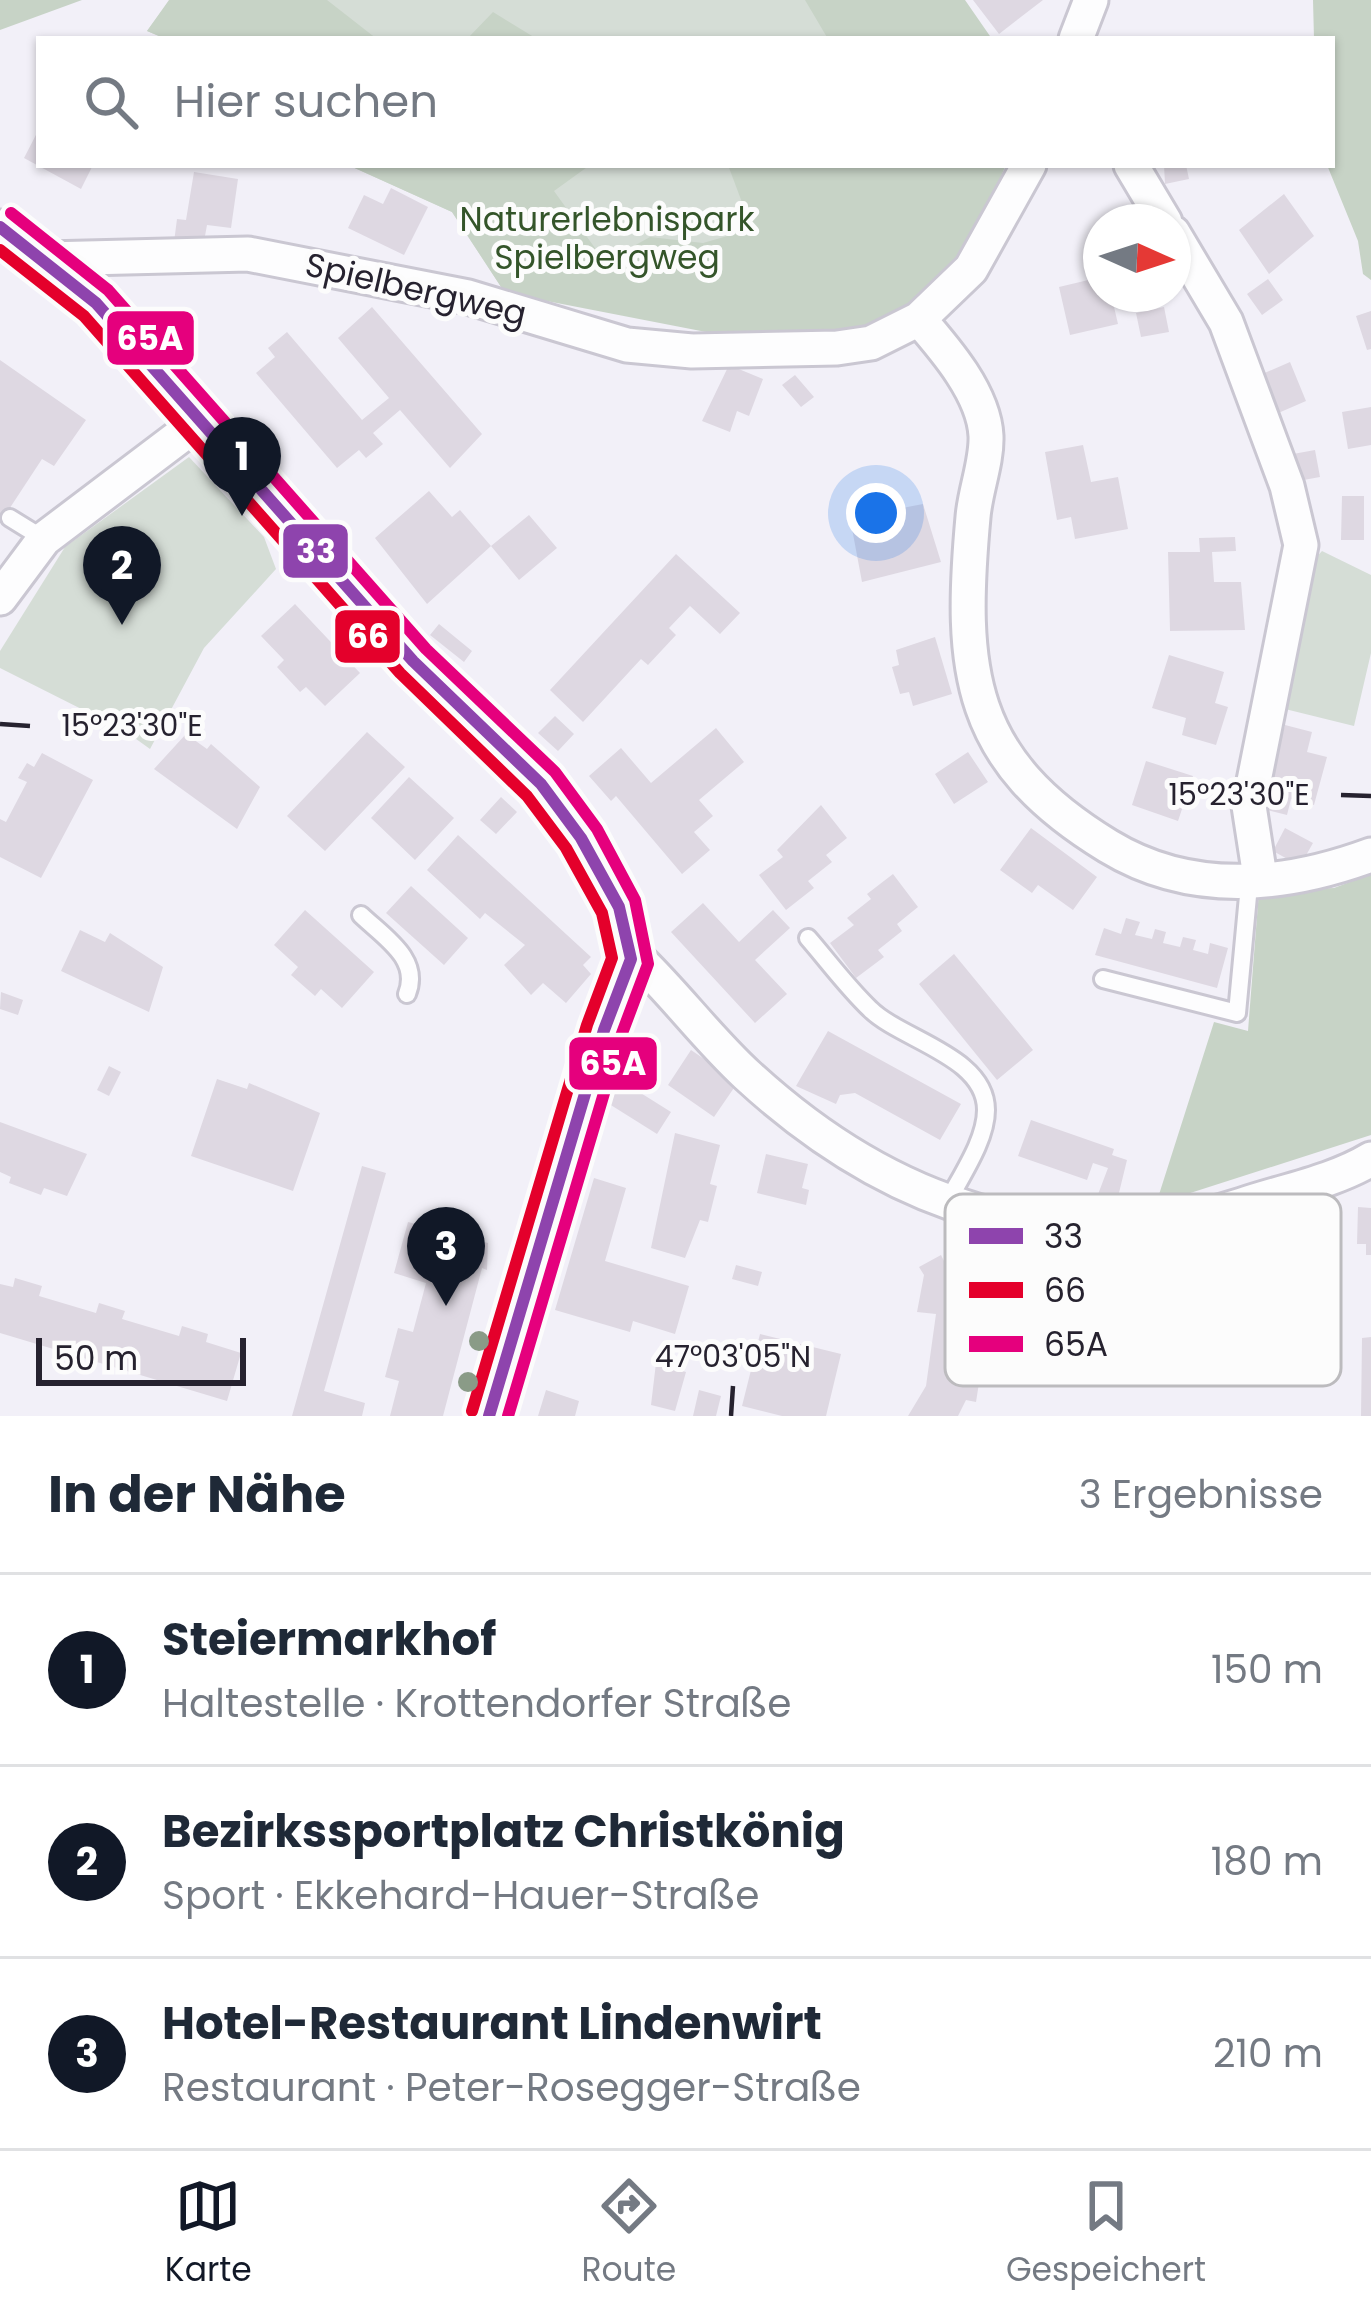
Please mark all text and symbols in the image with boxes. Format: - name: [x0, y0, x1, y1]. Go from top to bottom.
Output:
- search box: [36, 36, 1335, 168]
- icon: search: [78, 69, 144, 135]
- text: Hier suchen: [174, 70, 438, 133]
- park label: Naturerlebnispark Spielbergweg: [460, 196, 755, 281]
- north arrow: [1083, 204, 1191, 312]
- street label: Spielbergweg: [301, 241, 531, 337]
- line badge: 65A: [105, 309, 196, 367]
- text: 65A: [117, 315, 183, 362]
- pin: 1: [203, 417, 281, 516]
- your location: [846, 483, 906, 543]
- line badge: 33: [281, 522, 350, 580]
- pin: 2: [83, 526, 161, 625]
- text: 33: [296, 528, 336, 575]
- line badge: 66: [333, 608, 402, 665]
- text: 66: [347, 613, 389, 660]
- text: 15°23'30"E: [61, 704, 203, 747]
- text: 15°23'30"E: [1168, 773, 1310, 816]
- line badge: 65A: [567, 1035, 659, 1092]
- text: 65A: [580, 1040, 646, 1087]
- legend: [945, 1194, 1341, 1386]
- pin: 3: [407, 1207, 485, 1306]
- text: 33: [1044, 1213, 1083, 1260]
- text: 66: [1044, 1267, 1086, 1314]
- text: 65A: [1044, 1321, 1108, 1368]
- scale bar: [36, 1332, 246, 1385]
- text: 50 m: [54, 1335, 138, 1382]
- text: 47°03'05"N: [655, 1335, 811, 1378]
- text: In der Nähe: [48, 1458, 346, 1530]
- text: 3 Ergebnisse: [1079, 1467, 1323, 1522]
- text: Steiermarkhof: [162, 1608, 496, 1671]
- text: 1: [80, 1642, 94, 1697]
- text: 150 m: [1211, 1642, 1323, 1697]
- text: Haltestelle · Krottendorfer Straße: [162, 1676, 792, 1731]
- text: Bezirkssportplatz Christkönig: [162, 1800, 845, 1863]
- text: 2: [76, 1834, 98, 1889]
- text: 180 m: [1211, 1834, 1323, 1889]
- text: Sport · Ekkehard-Hauer-Straße: [162, 1868, 759, 1923]
- text: Hotel-Restaurant Lindenwirt: [162, 1992, 822, 2055]
- text: 3: [75, 2026, 99, 2081]
- text: 210 m: [1213, 2026, 1323, 2081]
- text: Restaurant · Peter-Rosegger-Straße: [162, 2060, 861, 2115]
- tab: Karte: [165, 2173, 252, 2295]
- tab: Route: [581, 2173, 676, 2295]
- tab: Gespeichert: [1006, 2173, 1206, 2295]

